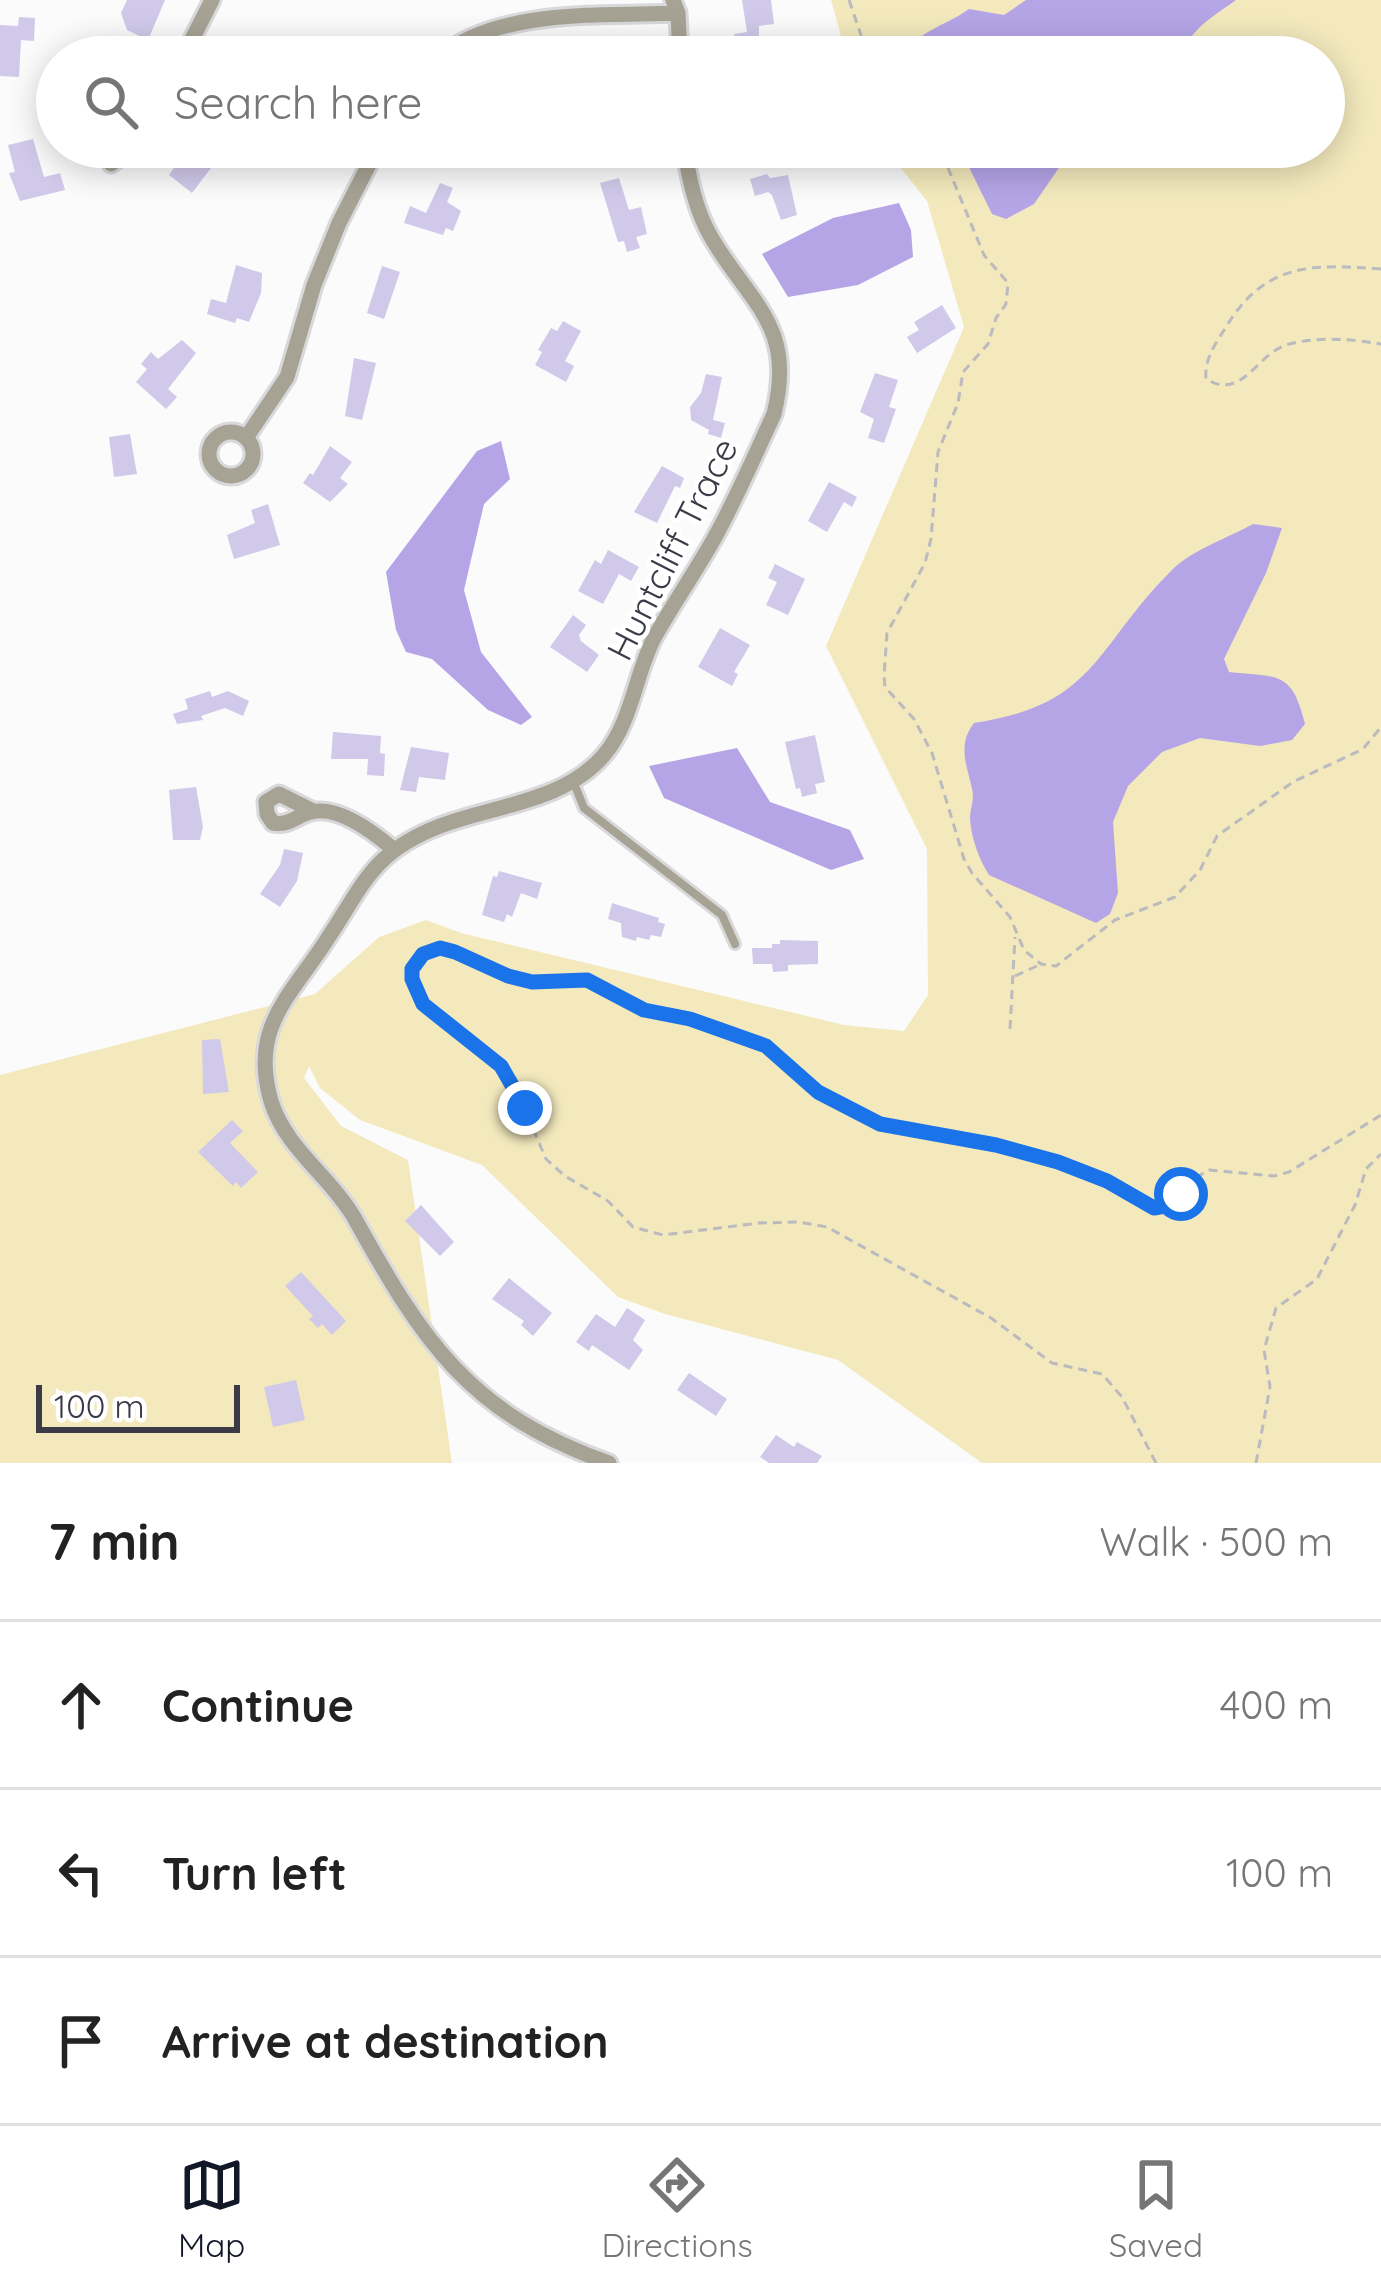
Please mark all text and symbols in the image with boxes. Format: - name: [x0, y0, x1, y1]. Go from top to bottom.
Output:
- search box: [36, 36, 1345, 168]
- icon: search: [78, 69, 144, 135]
- text: Search here: [174, 74, 422, 130]
- street label: Huntcliff Trace: [596, 430, 747, 667]
- route end: [498, 1081, 552, 1135]
- route start: [1154, 1167, 1208, 1221]
- scale bar: [36, 1379, 240, 1432]
- text: 100 m: [54, 1385, 145, 1426]
- text: 7 min: [48, 1509, 180, 1573]
- text: Walk · 500 m: [1099, 1517, 1333, 1566]
- icon: ahead: [48, 1672, 114, 1738]
- text: Continue: [162, 1677, 354, 1733]
- text: 400 m: [1220, 1680, 1333, 1729]
- icon: left: [48, 1840, 114, 1906]
- text: Turn left: [162, 1845, 347, 1901]
- text: 100 m: [1226, 1848, 1333, 1897]
- icon: arrive: [48, 2008, 114, 2074]
- text: Arrive at destination: [162, 2013, 608, 2069]
- tab: Map: [178, 2152, 245, 2265]
- tab: Directions: [601, 2152, 753, 2265]
- tab: Saved: [1109, 2152, 1203, 2265]

